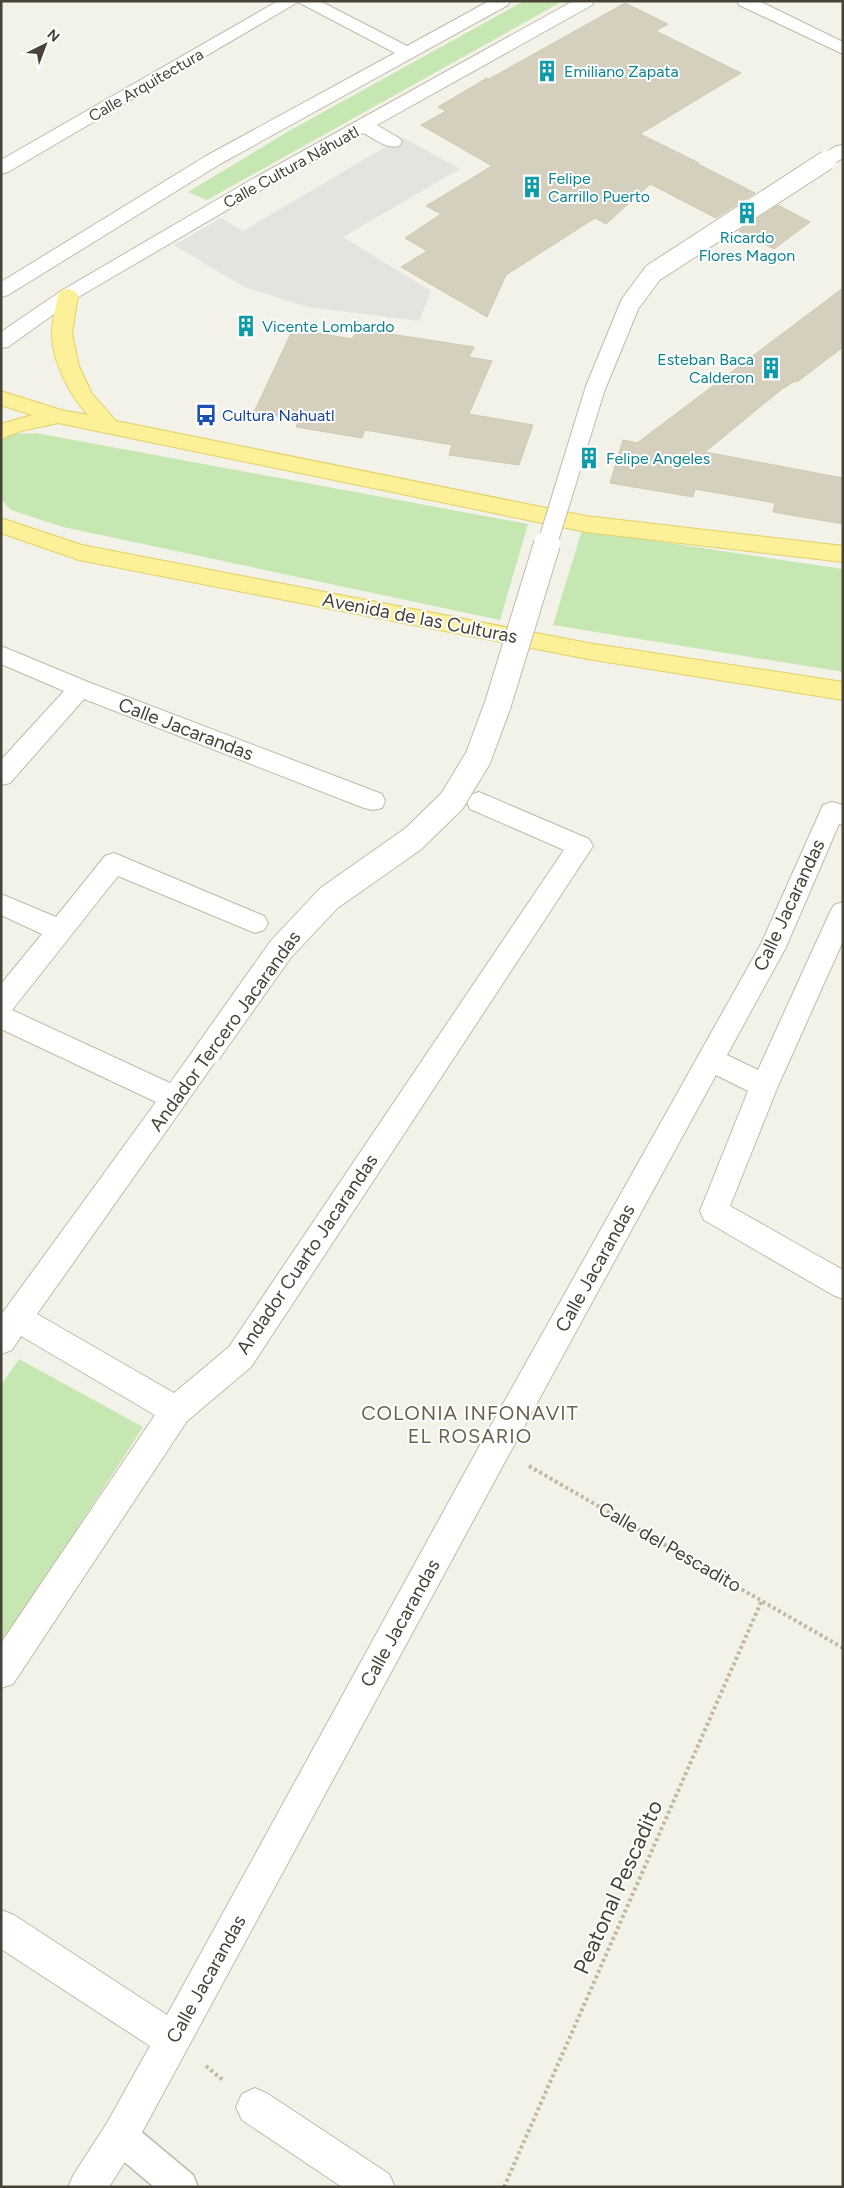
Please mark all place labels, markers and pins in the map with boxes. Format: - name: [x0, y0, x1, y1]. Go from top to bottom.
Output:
- building icon: Emiliano Zapata: [534, 58, 560, 84]
- place label: Emiliano Zapata: [564, 62, 679, 81]
- place label: Felipe Carrillo Puerto: [548, 169, 650, 206]
- building icon: Felipe Carrillo Puerto: [519, 174, 545, 200]
- building icon: Ricardo Flores Magon: [734, 200, 760, 226]
- place label: Ricardo Flores Magon: [699, 228, 795, 265]
- building icon: Vicente Lombardo: [233, 313, 259, 339]
- place label: Vicente Lombardo: [262, 317, 395, 336]
- place label: Esteban Baca Calderon: [657, 350, 754, 387]
- building icon: Esteban Baca Calderon: [758, 355, 784, 381]
- bus stop icon: Cultura Nahuatl: [193, 402, 219, 428]
- place label: Cultura Nahuatl: [222, 406, 335, 425]
- building icon: Felipe Angeles: [576, 445, 602, 471]
- place label: Felipe Angeles: [606, 449, 710, 468]

